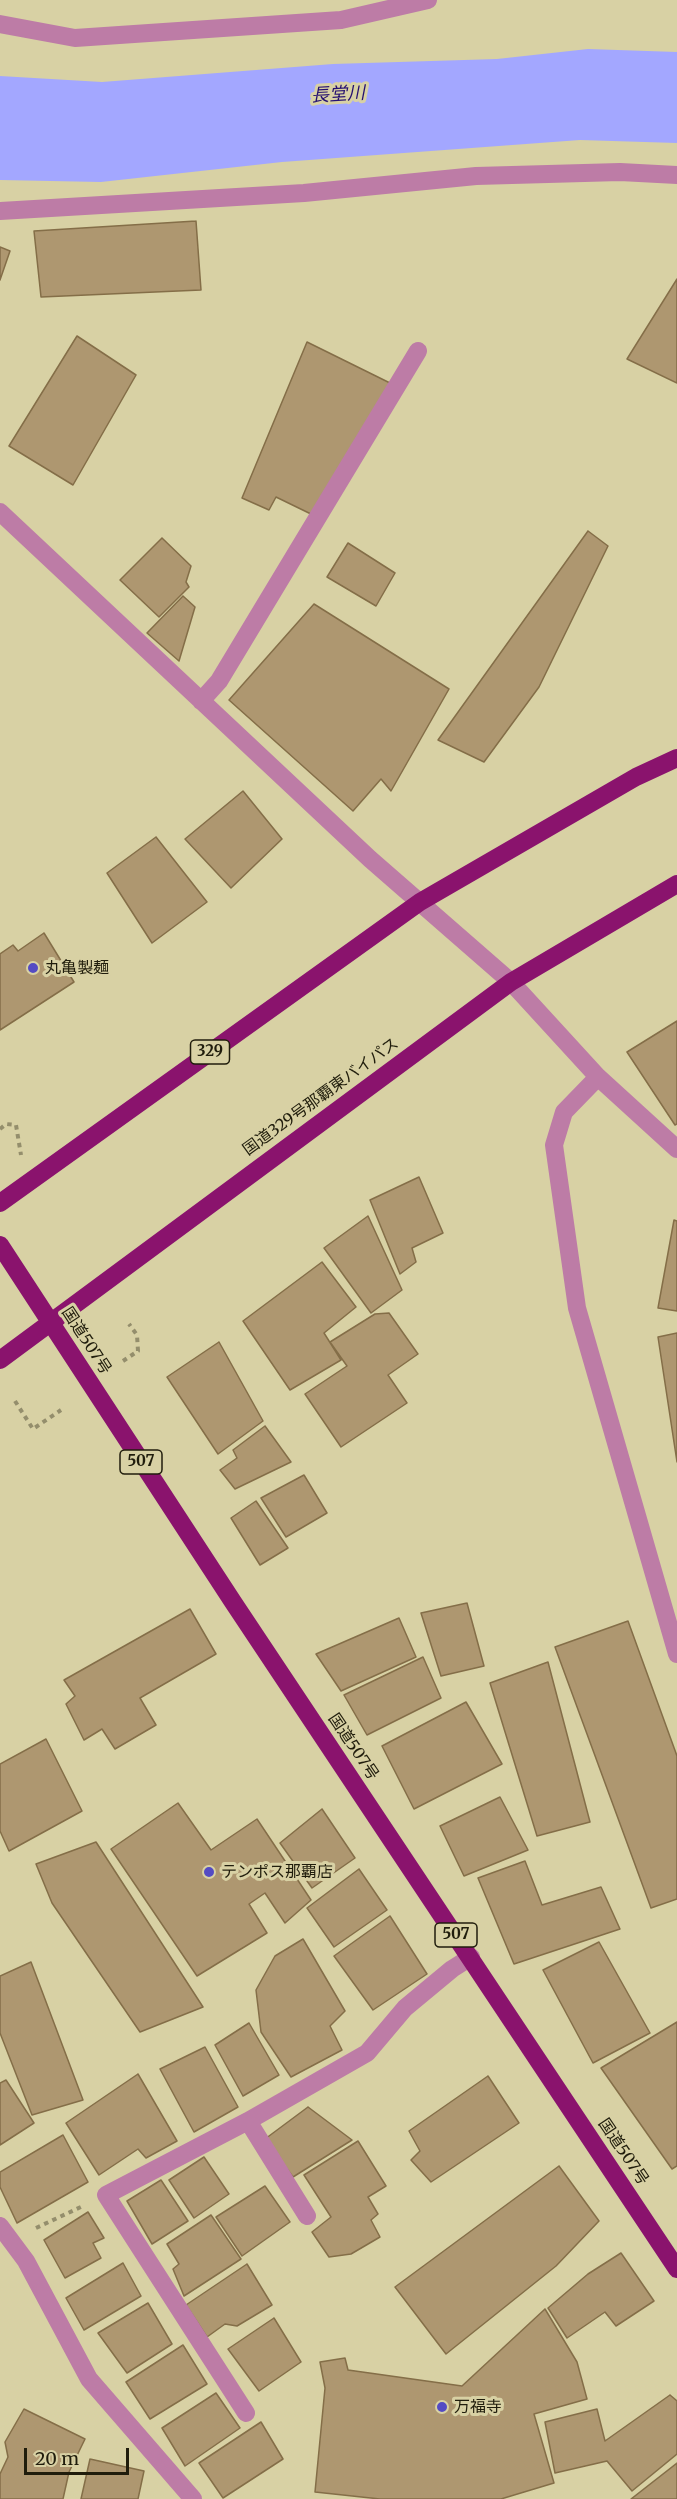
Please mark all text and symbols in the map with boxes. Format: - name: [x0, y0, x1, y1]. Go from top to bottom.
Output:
- water label: 長堂川: [310, 83, 366, 107]
- place label: 丸亀製麺: [45, 958, 109, 978]
- marker: 丸亀製麺: [26, 961, 40, 975]
- street label: 国道329号那覇東バイパス: [240, 1034, 402, 1160]
- road number: 329: [190, 1040, 230, 1064]
- street label: 国道507号: [57, 1304, 115, 1378]
- road number: 507: [120, 1450, 162, 1474]
- street label: 国道507号: [324, 1710, 382, 1784]
- place label: テンポス那覇店: [221, 1862, 333, 1882]
- marker: テンポス那覇店: [202, 1865, 216, 1879]
- road number: 507: [435, 1923, 477, 1947]
- street label: 国道507号: [594, 2115, 652, 2189]
- place label: 万福寺: [454, 2397, 502, 2417]
- marker: 万福寺: [435, 2400, 449, 2414]
- scale bar: [27, 2436, 132, 2474]
- text: 20 m: [35, 2447, 79, 2470]

